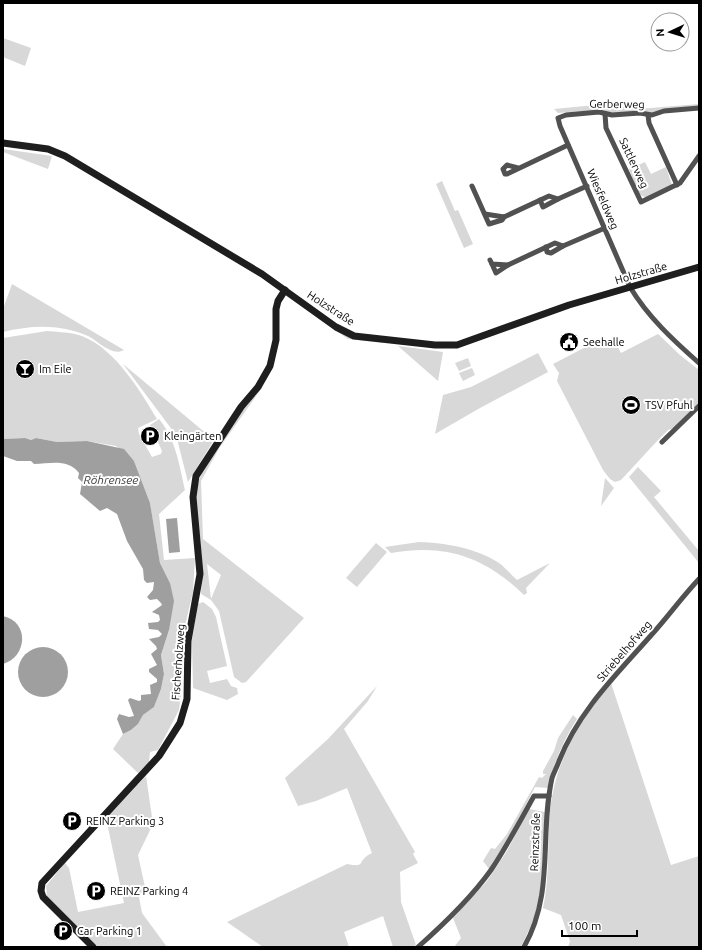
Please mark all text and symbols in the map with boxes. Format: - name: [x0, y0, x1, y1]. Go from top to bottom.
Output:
- north arrow: [650, 12, 690, 52]
- text: N: [654, 28, 666, 37]
- street label: Gerberweg: [589, 98, 645, 110]
- street label: Sattlerweg: [617, 136, 651, 190]
- street label: Wiesfeldweg: [585, 167, 621, 231]
- street label: Holzstraße: [614, 260, 668, 286]
- street label: Holzstraße: [305, 288, 357, 328]
- public building icon: Seehalle: [558, 331, 580, 353]
- place label: Seehalle: [583, 336, 625, 348]
- bar icon: Im Eile: [14, 358, 36, 380]
- place label: Im Eile: [39, 363, 72, 375]
- sports icon: TSV Pfuhl: [620, 394, 642, 416]
- place label: TSV Pfuhl: [645, 399, 693, 411]
- parking icon: Kleingärten: [139, 425, 161, 447]
- place label: Kleingärten: [164, 430, 221, 442]
- water label: Röhrensee: [84, 473, 138, 486]
- street label: Striebelhofweg: [594, 618, 654, 684]
- street label: Fischerholzweg: [169, 623, 187, 701]
- parking icon: REINZ Parking 3: [61, 810, 83, 832]
- street label: Reinzstraße: [528, 813, 542, 871]
- place label: REINZ Parking 3: [86, 815, 164, 827]
- parking icon: REINZ Parking 4: [85, 880, 107, 902]
- place label: REINZ Parking 4: [110, 885, 188, 897]
- scale bar: [562, 912, 637, 938]
- text: 100 m: [568, 919, 601, 932]
- parking icon: Car Parking 1: [52, 920, 74, 942]
- place label: Car Parking 1: [77, 925, 142, 937]

